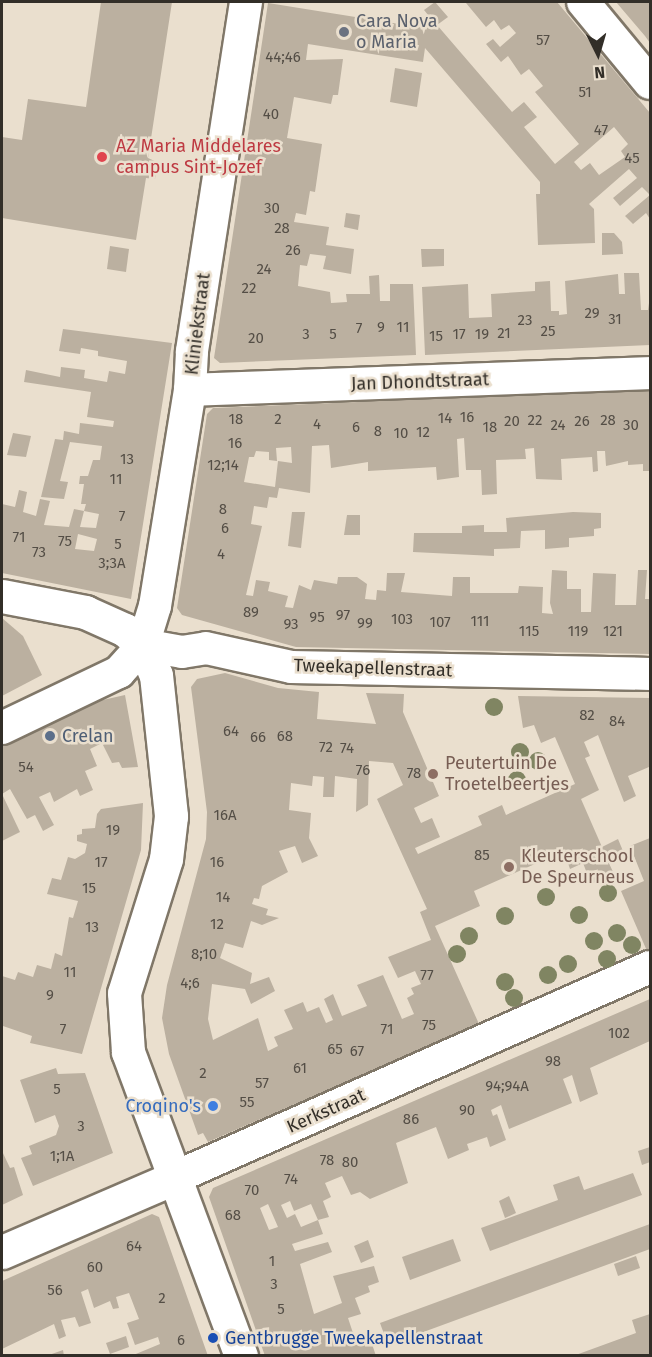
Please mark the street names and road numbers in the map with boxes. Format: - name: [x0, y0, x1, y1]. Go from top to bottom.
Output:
- street label: Kliniekstraat: [181, 272, 215, 376]
- street label: Jan Dhondtstraat: [351, 369, 489, 395]
- street label: Tweekapellenstraat: [293, 654, 453, 682]
- street label: Kerkstraat: [283, 1084, 369, 1138]

